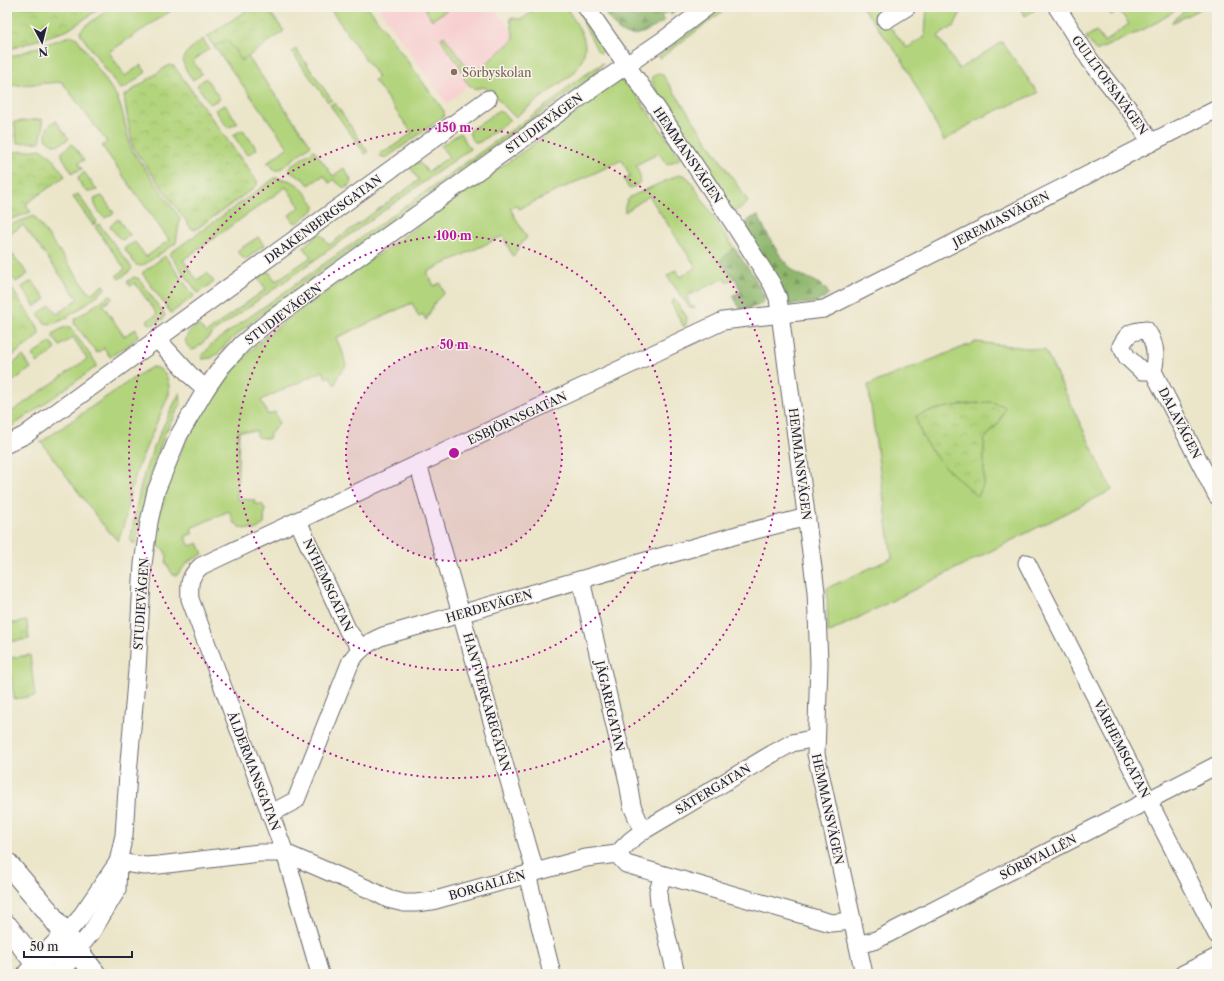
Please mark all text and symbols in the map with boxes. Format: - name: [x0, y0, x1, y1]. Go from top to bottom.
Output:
- north arrow: [22, 22, 62, 62]
- street label: GULLTOFSAVÄGEN: [1069, 32, 1152, 138]
- text: N: [37, 44, 49, 60]
- place label: Sörbyskolan: [462, 65, 532, 80]
- marker: Sörbyskolan: [449, 67, 459, 77]
- street label: STUDIEVÄGEN: [502, 89, 586, 156]
- street label: HEMMANSVÄGEN: [650, 103, 727, 206]
- text: 150 m: [437, 120, 471, 135]
- street label: DRAKENBERGSGATAN: [261, 171, 385, 267]
- street label: JEREMIASVÄGEN: [948, 187, 1052, 251]
- text: 100 m: [436, 228, 472, 243]
- street label: STUDIEVÄGEN: [241, 279, 324, 348]
- text: 50 m: [439, 337, 469, 352]
- street label: DALAVÄGEN: [1156, 384, 1205, 461]
- street label: ESBJÖRNSGATAN: [464, 387, 569, 448]
- street label: HEMMANSVÄGEN: [786, 407, 815, 521]
- centre of rings: [447, 446, 461, 460]
- street label: NYHEMSGATAN: [300, 536, 356, 634]
- street label: STUDIEVÄGEN: [129, 557, 152, 650]
- street label: HERDEVÄGEN: [444, 585, 534, 626]
- street label: HANTVERKAREGATAN: [460, 631, 514, 773]
- street label: JÄGAREGATAN: [592, 657, 629, 753]
- street label: VÅRHEMSGATAN: [1090, 696, 1154, 800]
- street label: ÅLDERMANSGATAN: [224, 708, 285, 833]
- street label: HEMMANSVÄGEN: [809, 752, 848, 866]
- street label: SÄTERGATAN: [672, 760, 753, 817]
- street label: SÖRBYALLÉN: [997, 830, 1079, 883]
- street label: BORGALLÉN: [447, 866, 527, 903]
- scale bar: [24, 933, 132, 959]
- text: 50 m: [30, 939, 59, 954]

